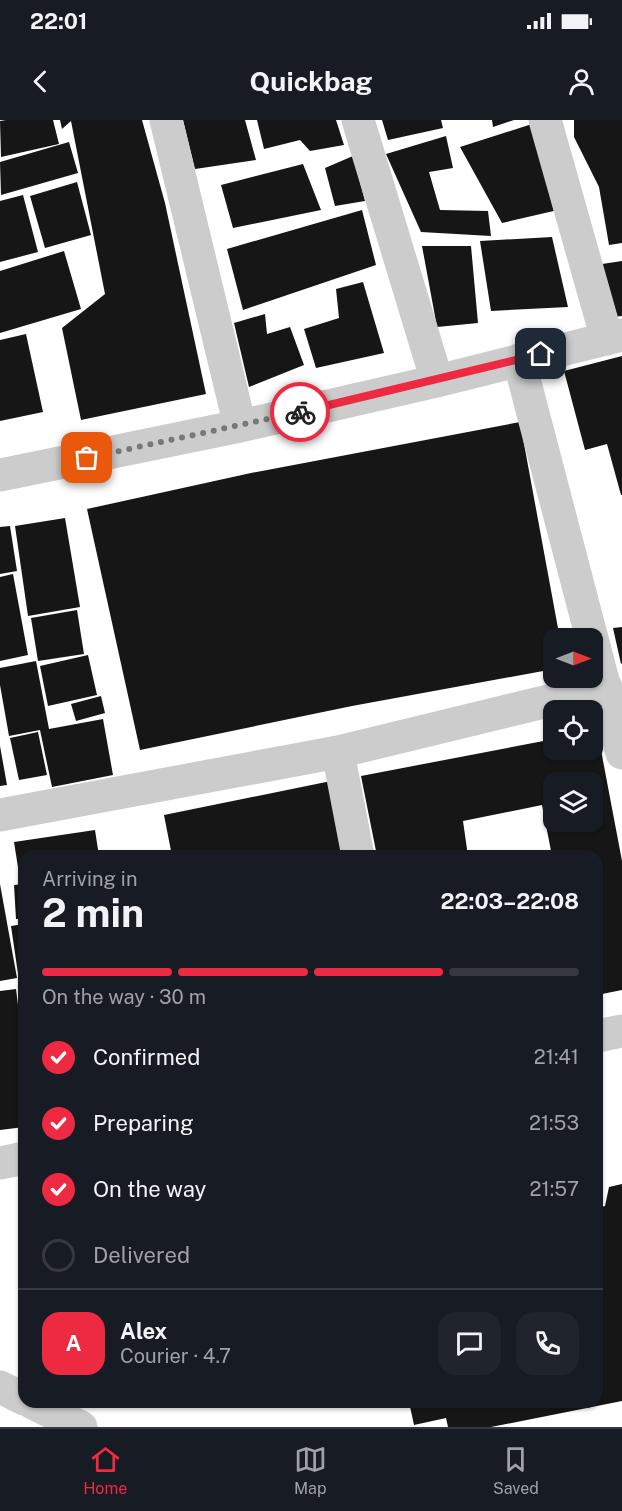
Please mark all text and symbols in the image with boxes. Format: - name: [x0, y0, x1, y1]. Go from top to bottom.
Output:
- text: 22:01: [30, 8, 87, 34]
- icon: back: [24, 65, 57, 98]
- text: Quickbag: [249, 65, 373, 97]
- icon: person: [565, 65, 598, 98]
- pin: [515, 328, 566, 379]
- icon: home: [524, 337, 557, 370]
- courier: [270, 382, 330, 442]
- icon: bike: [284, 396, 317, 429]
- pin: [61, 432, 112, 483]
- icon: bag: [70, 441, 103, 474]
- north arrow: [543, 628, 603, 688]
- map controls: [543, 628, 603, 832]
- button: locate: [543, 700, 603, 760]
- button: layers: [543, 772, 603, 832]
- text: Arriving in: [42, 867, 137, 891]
- text: 22:03–22:08: [441, 888, 579, 914]
- text: 2 min: [42, 890, 144, 936]
- text: On the way · 30 m: [42, 985, 206, 1009]
- icon: check: [42, 1041, 75, 1074]
- text: Confirmed: [93, 1044, 200, 1070]
- text: 21:41: [534, 1045, 579, 1069]
- icon: check: [42, 1107, 75, 1140]
- text: Preparing: [93, 1110, 194, 1136]
- text: 21:53: [529, 1111, 579, 1135]
- icon: check: [42, 1173, 75, 1206]
- text: On the way: [93, 1176, 206, 1202]
- text: 21:57: [530, 1177, 579, 1201]
- text: Delivered: [93, 1242, 190, 1268]
- button: chat: [438, 1312, 501, 1375]
- button: phone: [516, 1312, 579, 1375]
- text: Alex: [120, 1318, 167, 1344]
- text: A: [66, 1330, 81, 1356]
- text: Courier · 4.7: [120, 1344, 231, 1368]
- tab: Home: [83, 1443, 127, 1498]
- tab: Map: [294, 1443, 327, 1498]
- tab: Saved: [493, 1443, 539, 1498]

